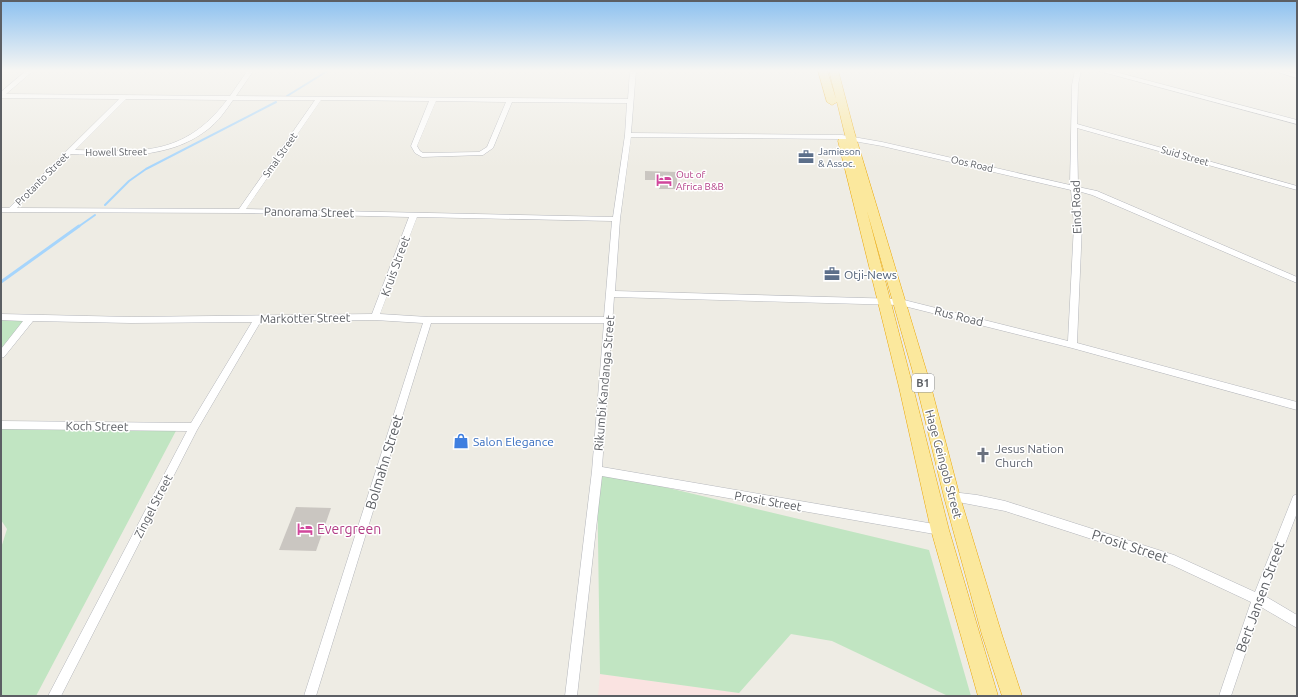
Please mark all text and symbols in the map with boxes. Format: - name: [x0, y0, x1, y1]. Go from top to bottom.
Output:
- street label: Smal Street: [261, 131, 299, 179]
- street label: Suid Street: [1160, 144, 1210, 168]
- street label: Howell Street: [85, 146, 147, 158]
- place label: Jamieson & Assoc.: [818, 146, 861, 169]
- office icon: Jamieson & Assoc.: [797, 148, 815, 166]
- street label: Protanto Street: [13, 150, 71, 208]
- street label: Oos Road: [950, 154, 994, 174]
- place label: Out of Africa B&B: [676, 169, 724, 192]
- hotel icon: Out of Africa B&B: [655, 171, 673, 189]
- street label: Eind Road: [1069, 180, 1083, 234]
- street label: Panorama Street: [264, 205, 355, 219]
- street label: Kruis Street: [378, 234, 412, 298]
- office icon: Otji-News: [823, 265, 841, 283]
- place label: Otji-News: [844, 268, 897, 281]
- street label: Rus Road: [933, 304, 985, 328]
- street label: Markotter Street: [259, 311, 351, 325]
- street label: Rikumbi Kandanga Street: [592, 314, 616, 451]
- road number: B1: [912, 374, 934, 392]
- street label: Hage Geingob Street: [923, 408, 965, 520]
- street label: Bolmahn Street: [362, 412, 406, 511]
- street label: Koch Street: [65, 419, 129, 433]
- shop icon: Salon Elegance: [452, 432, 470, 450]
- place label: Salon Elegance: [473, 435, 554, 448]
- place label: Jesus Nation Church: [995, 442, 1064, 469]
- church icon: Jesus Nation Church: [974, 446, 992, 464]
- street label: Zingel Street: [131, 472, 175, 540]
- street label: Prosit Street: [733, 489, 803, 513]
- hotel icon: Evergreen: [296, 520, 314, 538]
- place label: Evergreen: [317, 521, 381, 537]
- street label: Prosit Street: [1090, 526, 1171, 566]
- street label: Bert Jansen Street: [1233, 539, 1288, 655]

